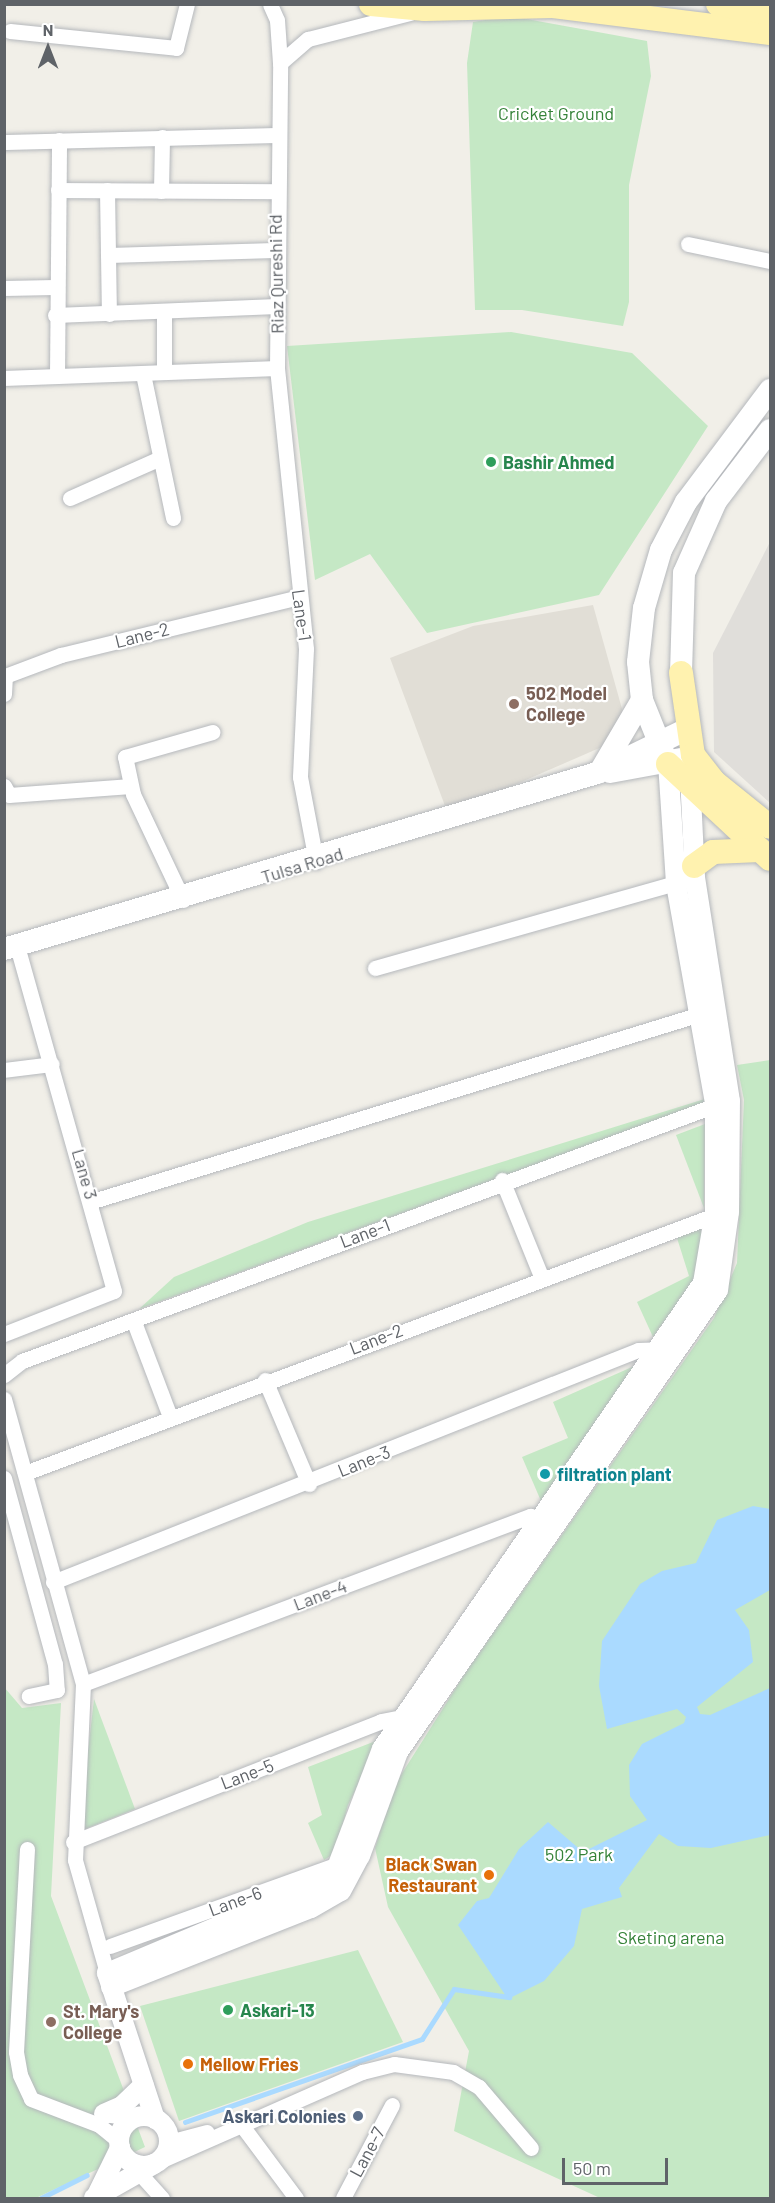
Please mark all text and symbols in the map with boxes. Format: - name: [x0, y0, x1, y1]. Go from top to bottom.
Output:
- north arrow: [18, 18, 78, 78]
- text: N: [43, 20, 53, 39]
- park label: Cricket Ground: [498, 102, 614, 124]
- street label: Riaz Qureshi Rd: [264, 214, 288, 334]
- place label: Bashir Ahmed: [503, 451, 614, 473]
- marker: Bashir Ahmed: [484, 455, 498, 469]
- street label: Lane-1: [288, 588, 316, 642]
- street label: Lane-2: [113, 618, 171, 652]
- place label: 502 Model College: [526, 683, 607, 726]
- marker: 502 Model College: [507, 697, 521, 711]
- street label: Tulsa Road: [258, 842, 346, 888]
- street label: Lane 3: [68, 1146, 102, 1202]
- street label: Lane-1: [337, 1214, 393, 1252]
- street label: Lane-2: [346, 1319, 406, 1359]
- street label: Lane-3: [334, 1441, 394, 1481]
- place label: filtration plant: [557, 1463, 672, 1485]
- marker: filtration plant: [538, 1467, 552, 1481]
- street label: Lane-4: [290, 1575, 350, 1615]
- street label: Lane-5: [217, 1754, 277, 1794]
- park label: 502 Park: [545, 1843, 613, 1865]
- place label: Black Swan Restaurant: [385, 1854, 477, 1896]
- marker: Black Swan Restaurant: [482, 1868, 496, 1882]
- street label: Lane-6: [205, 1881, 265, 1921]
- park label: Sketing arena: [618, 1926, 724, 1948]
- place label: Askari-13: [240, 1999, 315, 2021]
- place label: St. Mary's College: [63, 2001, 139, 2044]
- marker: Askari-13: [221, 2003, 235, 2017]
- marker: St. Mary's College: [44, 2015, 58, 2029]
- place label: Mellow Fries: [200, 2053, 298, 2075]
- marker: Mellow Fries: [181, 2057, 195, 2071]
- place label: Askari Colonies: [223, 2105, 346, 2127]
- marker: Askari Colonies: [351, 2109, 365, 2123]
- street label: Lane-7: [345, 2123, 389, 2181]
- scale bar: [565, 2146, 672, 2184]
- text: 50 m: [573, 2157, 611, 2179]

